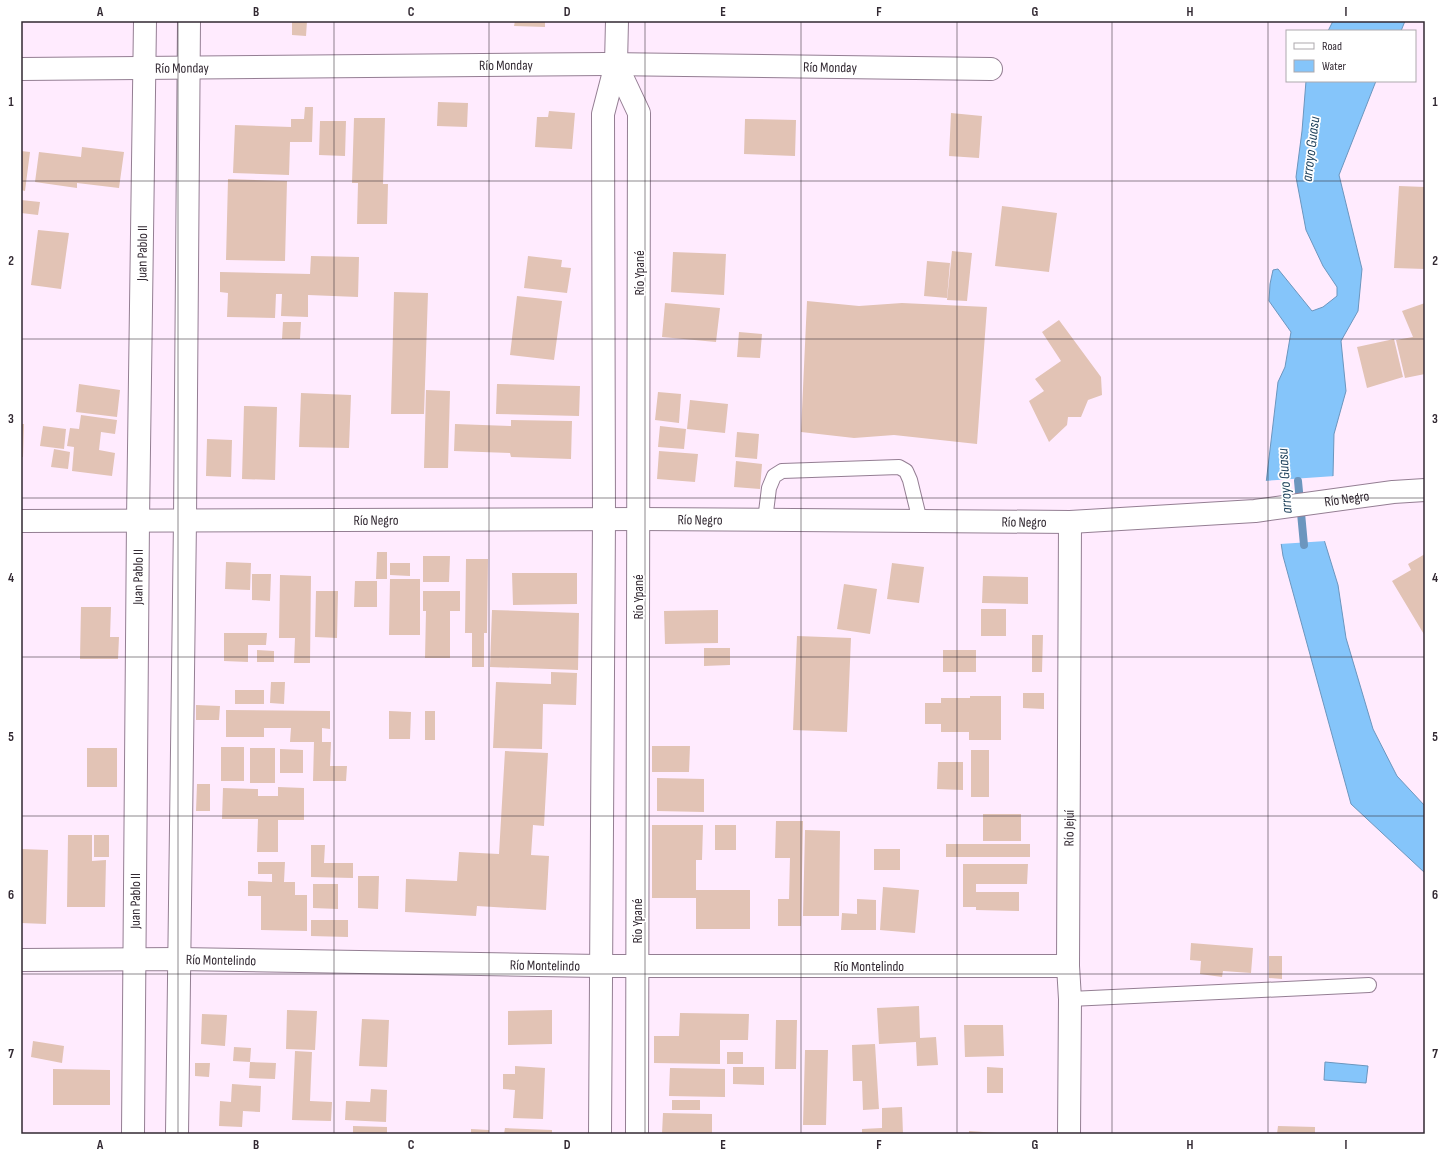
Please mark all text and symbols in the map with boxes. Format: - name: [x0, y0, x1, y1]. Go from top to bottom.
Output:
- text: A: [96, 4, 104, 20]
- text: B: [253, 4, 259, 20]
- text: C: [408, 4, 415, 20]
- text: D: [564, 4, 571, 20]
- text: E: [720, 4, 726, 20]
- text: F: [876, 4, 882, 20]
- text: G: [1032, 4, 1039, 20]
- text: H: [1187, 4, 1194, 20]
- text: I: [1345, 4, 1348, 20]
- legend: [1286, 30, 1416, 82]
- text: Road: [1322, 39, 1342, 54]
- street label: Río Monday: [479, 56, 534, 74]
- street label: Río Monday: [803, 58, 858, 76]
- street label: Río Monday: [155, 59, 210, 76]
- text: Water: [1322, 59, 1346, 74]
- text: 1: [8, 94, 14, 110]
- text: 1: [1432, 94, 1438, 110]
- water label: arroyo Guasu: [1298, 115, 1325, 183]
- street label: Juan Pablo II: [133, 225, 151, 282]
- street label: Río Ypané: [631, 250, 648, 296]
- text: 2: [8, 253, 14, 269]
- text: 2: [1432, 253, 1438, 269]
- text: 3: [8, 411, 14, 427]
- text: 3: [1432, 411, 1438, 427]
- water label: arroyo Guasu: [1273, 447, 1297, 514]
- street label: Río Negro: [1323, 487, 1370, 510]
- street label: Río Negro: [353, 511, 399, 528]
- street label: Río Negro: [677, 511, 723, 528]
- street label: Río Negro: [1001, 513, 1047, 530]
- street label: Juan Pablo II: [129, 549, 146, 606]
- text: 4: [8, 570, 14, 586]
- text: 4: [1432, 570, 1438, 586]
- street label: Río Ypané: [630, 574, 647, 620]
- text: 5: [8, 729, 14, 745]
- text: 5: [1432, 729, 1438, 745]
- street label: Río Jejuí: [1060, 809, 1077, 846]
- street label: Juan Pablo II: [126, 873, 144, 930]
- text: 6: [8, 887, 14, 903]
- text: 6: [1432, 887, 1438, 903]
- street label: Río Ypané: [629, 898, 646, 944]
- street label: Río Montelindo: [186, 951, 256, 969]
- street label: Río Montelindo: [510, 956, 580, 974]
- street label: Río Montelindo: [834, 958, 904, 975]
- text: 7: [8, 1046, 14, 1062]
- text: 7: [1432, 1046, 1438, 1062]
- text: A: [96, 1137, 104, 1153]
- text: B: [253, 1137, 259, 1153]
- text: C: [408, 1137, 415, 1153]
- text: D: [564, 1137, 571, 1153]
- text: E: [720, 1137, 726, 1153]
- text: F: [876, 1137, 882, 1153]
- text: G: [1032, 1137, 1039, 1153]
- text: H: [1187, 1137, 1194, 1153]
- text: I: [1345, 1137, 1348, 1153]

